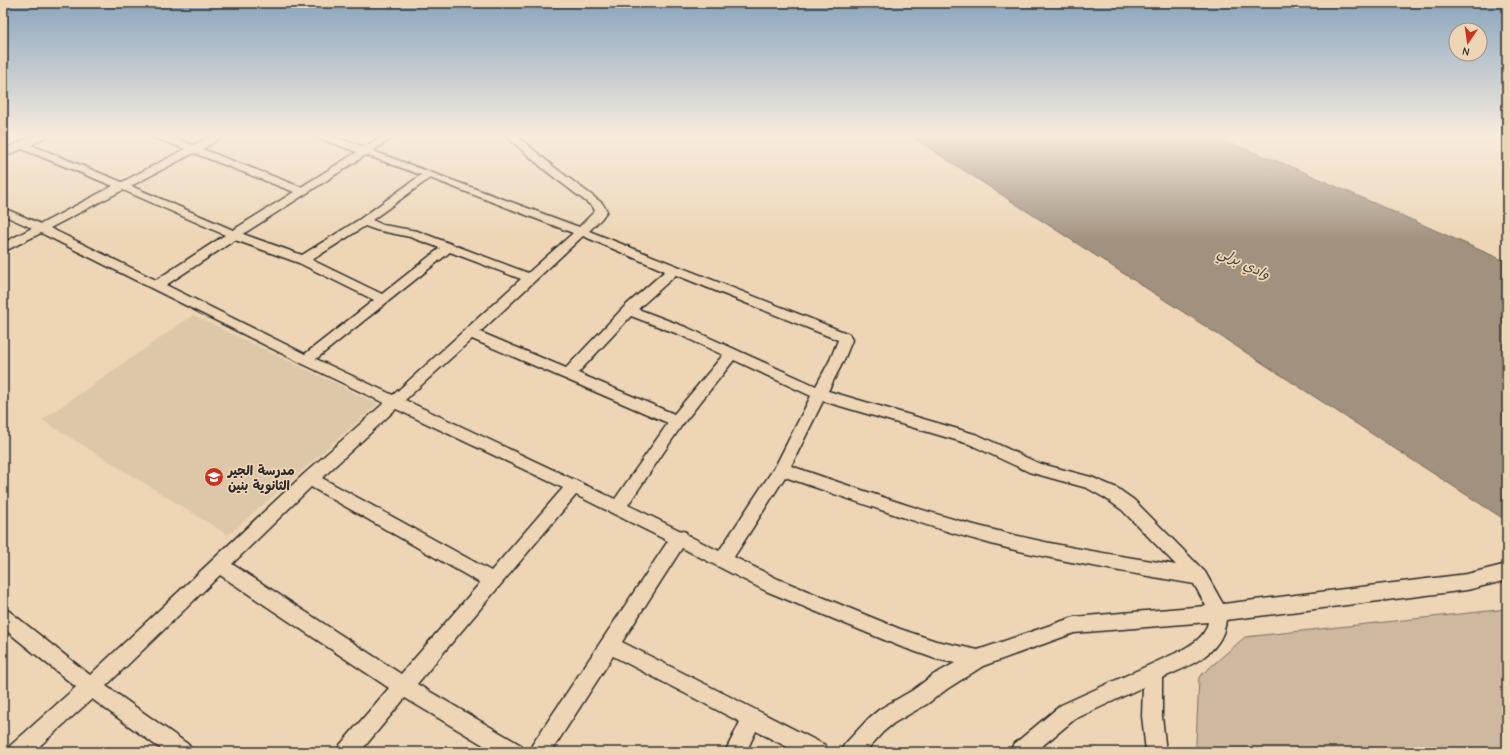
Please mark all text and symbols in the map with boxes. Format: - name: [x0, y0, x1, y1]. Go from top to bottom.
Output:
- north arrow: [1448, 22, 1488, 62]
- text: N: [1461, 44, 1471, 58]
- water label: وادي برلي: [1213, 244, 1273, 287]
- place label: مدرسة الجير الثانوية بنين: [227, 463, 295, 495]
- school or university icon: مدرسة الجير الثانوية بنين: [203, 466, 225, 488]

